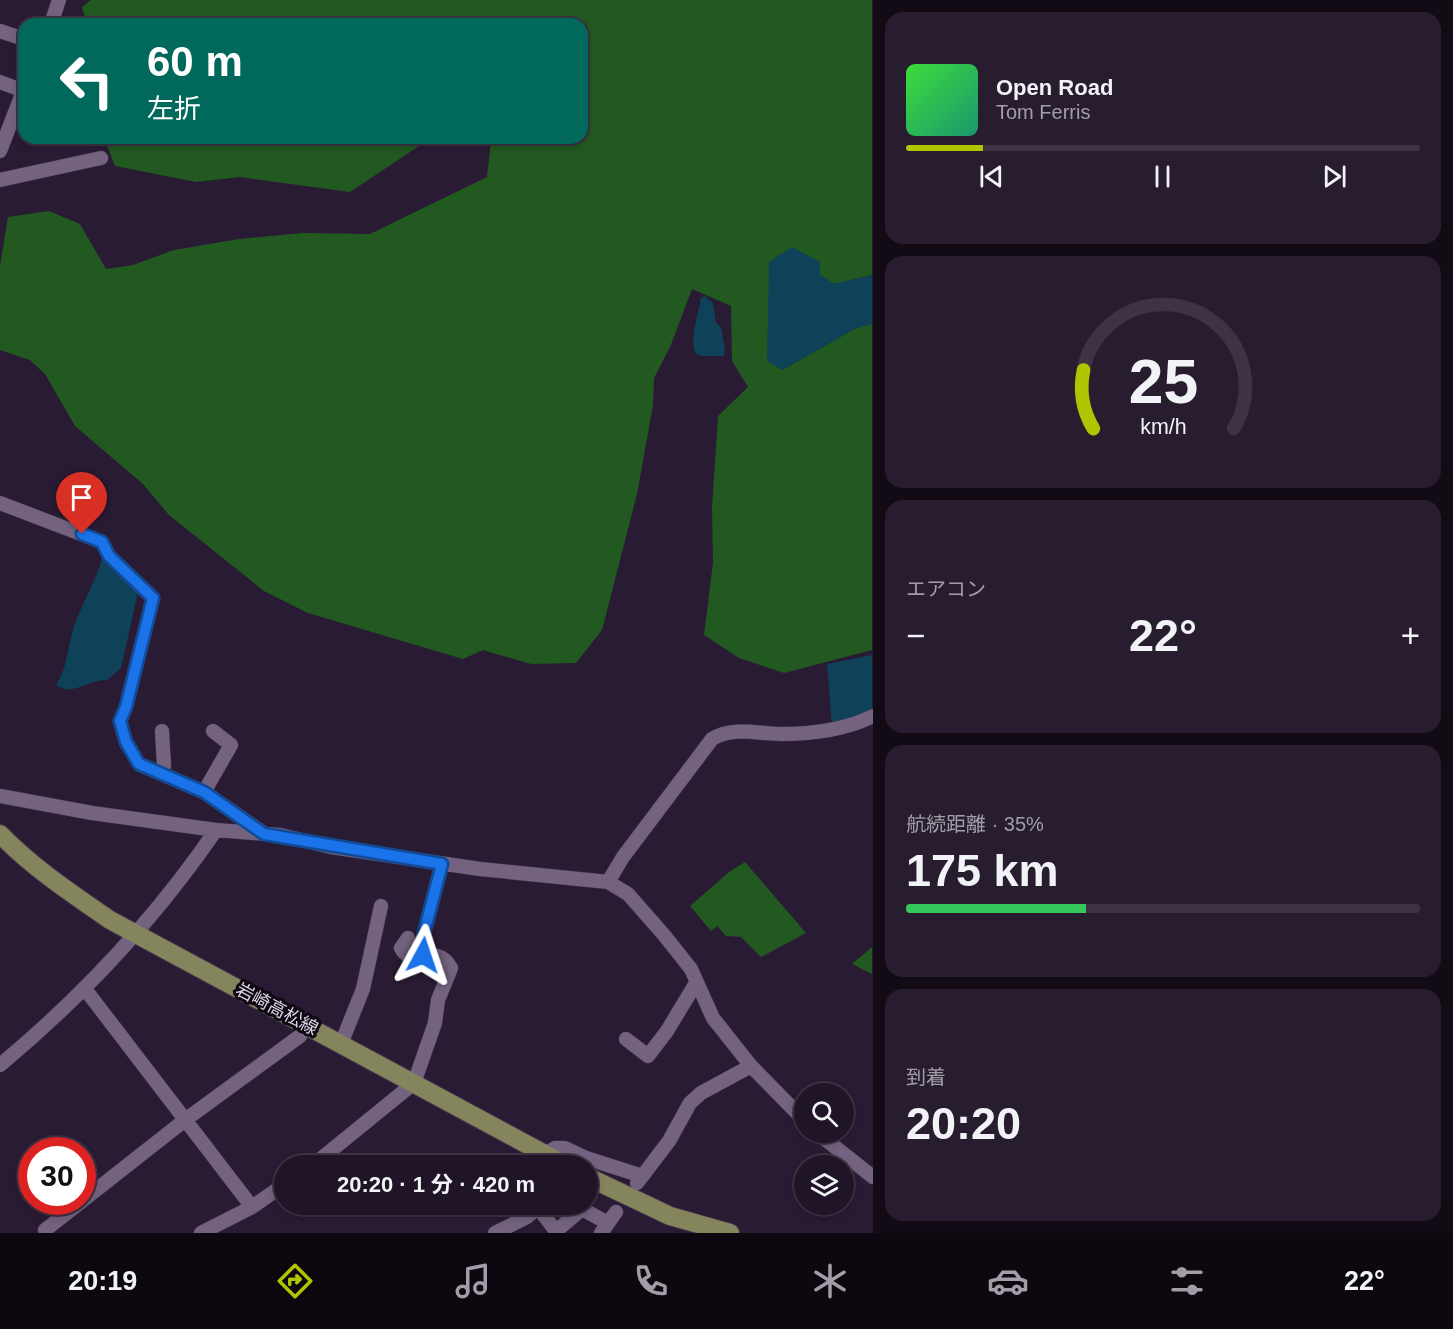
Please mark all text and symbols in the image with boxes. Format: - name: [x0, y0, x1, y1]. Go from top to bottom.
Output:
- text: 60 m: [147, 38, 243, 85]
- icon: left: [48, 42, 126, 120]
- text: Open Road: [996, 75, 1113, 100]
- text: 左折: [147, 94, 201, 124]
- text: Tom Ferris: [996, 101, 1090, 123]
- icon: previous: [975, 160, 1008, 193]
- icon: pause: [1146, 160, 1179, 193]
- icon: next: [1318, 160, 1351, 193]
- text: 25: [1128, 347, 1198, 416]
- text: km/h: [1140, 416, 1186, 440]
- pin: [56, 472, 107, 534]
- icon: arrive: [65, 481, 98, 514]
- text: エアコン: [906, 578, 986, 600]
- text: 22°: [1129, 610, 1197, 661]
- text: −: [906, 617, 925, 654]
- text: +: [1401, 617, 1420, 654]
- text: 航続距離 · 35%: [906, 813, 1044, 835]
- text: 175 km: [906, 845, 1059, 896]
- position arrow: [391, 923, 455, 987]
- street label: 岩崎高松線: [233, 979, 321, 1039]
- text: 到着: [906, 1066, 946, 1088]
- map controls: [794, 1083, 854, 1215]
- button: search: [794, 1083, 854, 1143]
- text: 20:20: [906, 1098, 1021, 1149]
- speed limit sign: 30: [18, 1137, 96, 1215]
- button: layers: [794, 1155, 854, 1215]
- text: 20:20 · 1 分 · 420 m: [337, 1172, 535, 1197]
- icon: directions: [274, 1260, 316, 1302]
- icon: music: [452, 1260, 494, 1302]
- icon: phone: [630, 1260, 672, 1302]
- icon: climate: [809, 1260, 851, 1302]
- icon: car: [987, 1260, 1029, 1302]
- icon: filters: [1166, 1260, 1208, 1302]
- text: 20:19: [68, 1266, 137, 1296]
- text: 22°: [1344, 1266, 1385, 1296]

